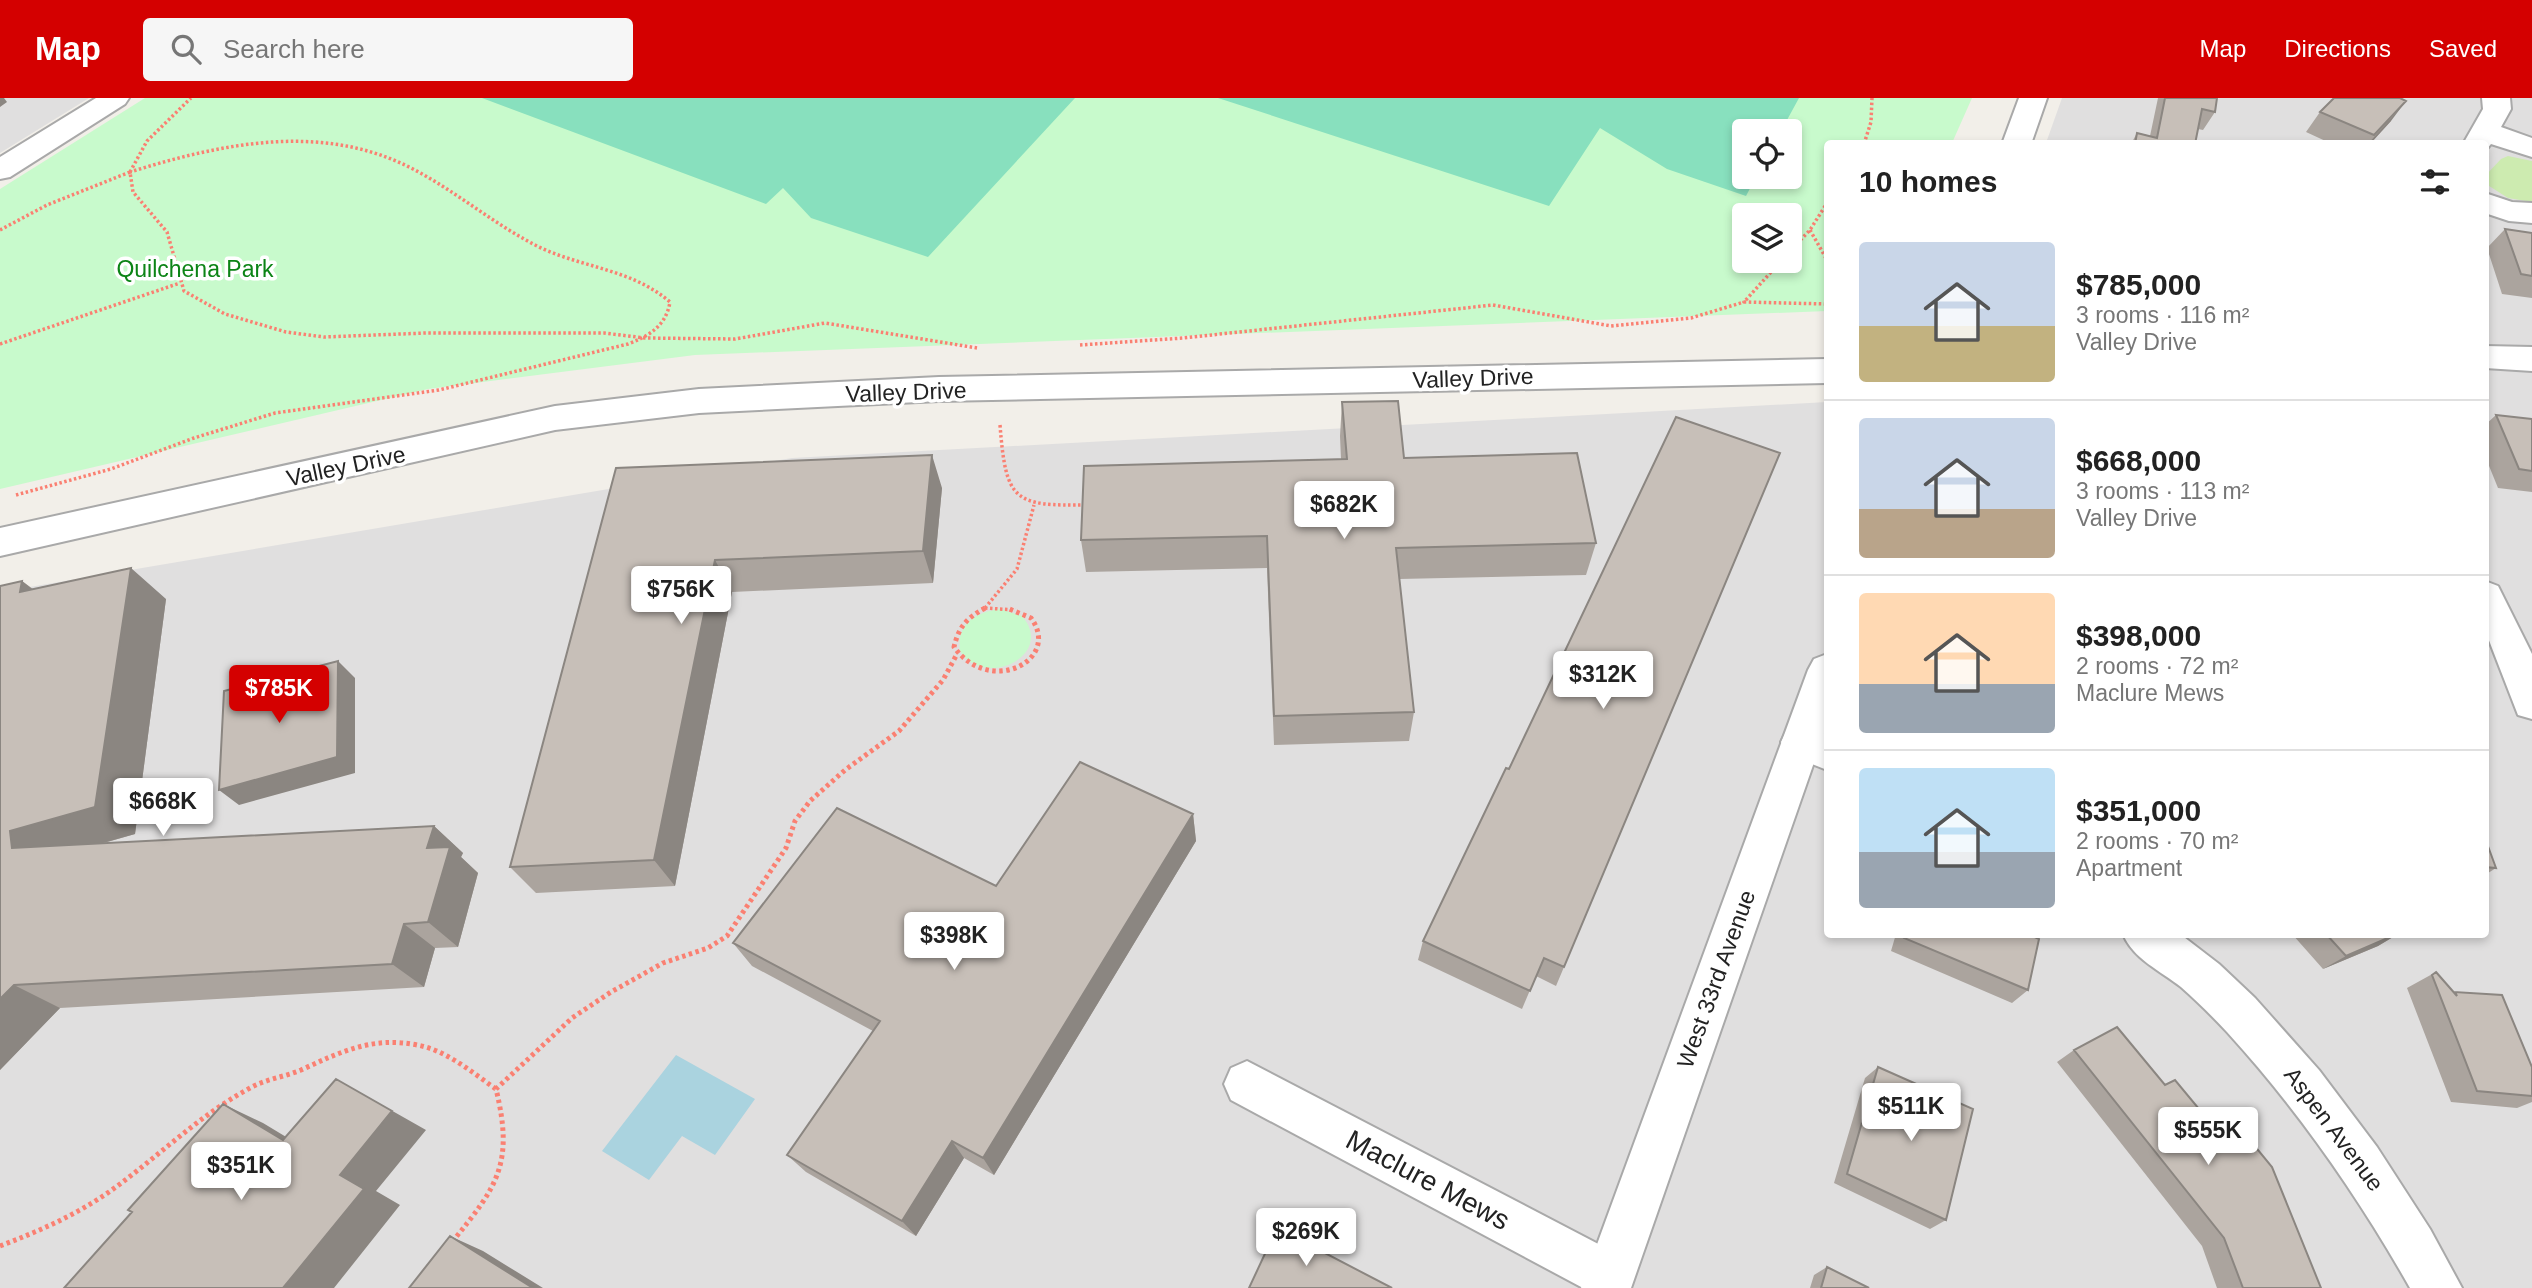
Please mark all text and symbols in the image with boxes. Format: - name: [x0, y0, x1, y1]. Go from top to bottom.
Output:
- search box: [143, 18, 633, 81]
- text: Map: [35, 30, 101, 67]
- icon: search: [167, 30, 205, 68]
- text: Search here: [223, 34, 365, 64]
- text: Map: [2200, 35, 2246, 62]
- text: Directions: [2284, 35, 2391, 62]
- text: Saved: [2429, 35, 2497, 62]
- map controls: [1732, 119, 1802, 273]
- button: locate: [1732, 119, 1802, 189]
- icon: filters: [2416, 163, 2454, 201]
- text: 10 homes: [1859, 165, 1997, 198]
- button: layers: [1732, 203, 1802, 273]
- park label: Quilchena Park: [116, 256, 274, 282]
- text: $785,000: [2076, 268, 2201, 301]
- icon: home: [1915, 270, 1999, 354]
- text: 3 rooms · 116 m²: [2076, 302, 2249, 328]
- text: Valley Drive: [2076, 329, 2197, 355]
- street label: Valley Drive: [1412, 363, 1534, 393]
- street label: Valley Drive: [845, 377, 967, 407]
- street label: Valley Drive: [284, 441, 408, 491]
- text: $668,000: [2076, 444, 2201, 477]
- icon: home: [1915, 446, 1999, 530]
- text: 3 rooms · 113 m²: [2076, 478, 2249, 504]
- pin: $682K: [1295, 482, 1393, 541]
- text: $682K: [1310, 491, 1378, 517]
- text: Valley Drive: [2076, 505, 2197, 531]
- pin: $756K: [632, 566, 730, 626]
- text: $756K: [647, 576, 715, 602]
- text: $398,000: [2076, 619, 2201, 652]
- icon: home: [1915, 621, 1999, 705]
- pin: $312K: [1554, 652, 1652, 711]
- text: 2 rooms · 72 m²: [2076, 653, 2238, 679]
- text: $312K: [1569, 661, 1637, 687]
- pin: $785K: [230, 666, 328, 725]
- text: $785K: [245, 675, 313, 701]
- text: Maclure Mews: [2076, 680, 2224, 706]
- pin: $668K: [114, 778, 212, 838]
- text: $668K: [129, 788, 197, 814]
- text: $351,000: [2076, 794, 2201, 827]
- icon: home: [1915, 796, 1999, 880]
- text: 2 rooms · 70 m²: [2076, 828, 2238, 854]
- text: Apartment: [2076, 855, 2182, 881]
- street label: West 33rd Avenue: [1672, 887, 1760, 1071]
- pin: $398K: [905, 912, 1003, 972]
- text: $398K: [920, 922, 988, 948]
- street label: Aspen Avenue: [2279, 1062, 2389, 1196]
- pin: $511K: [1862, 1084, 1960, 1143]
- text: $511K: [1878, 1093, 1944, 1119]
- pin: $555K: [2159, 1108, 2257, 1167]
- text: $555K: [2174, 1117, 2242, 1143]
- street label: Maclure Mews: [1341, 1124, 1515, 1236]
- pin: $351K: [192, 1142, 290, 1202]
- text: $351K: [207, 1152, 275, 1178]
- pin: $269K: [1257, 1208, 1355, 1268]
- text: $269K: [1272, 1218, 1340, 1244]

